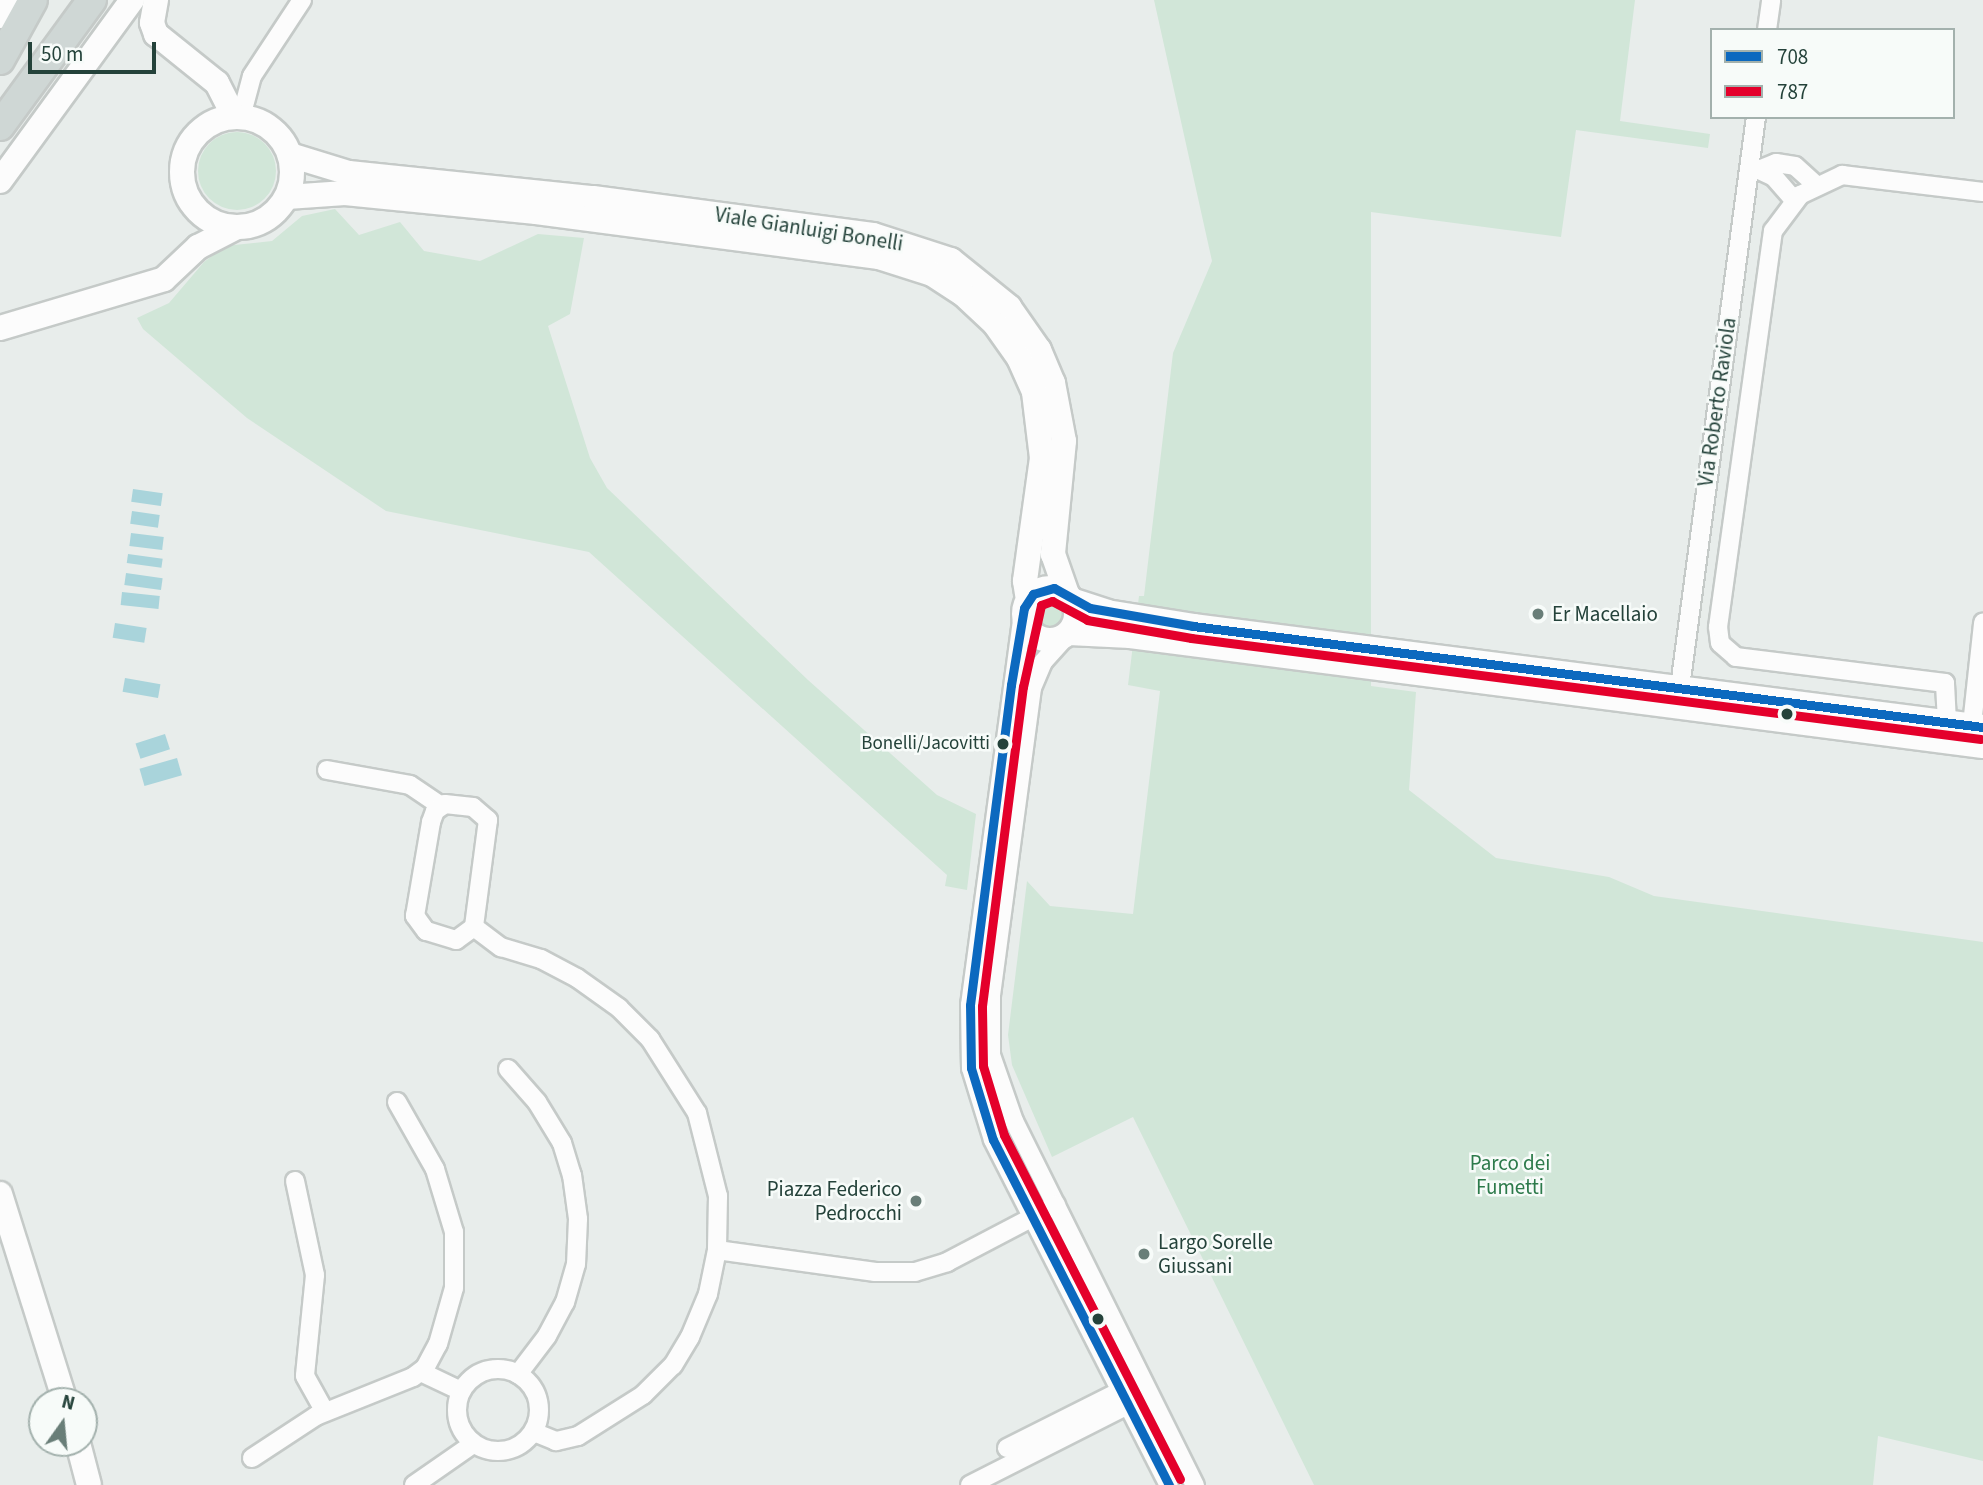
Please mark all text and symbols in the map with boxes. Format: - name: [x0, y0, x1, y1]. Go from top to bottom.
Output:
- scale bar: [32, 28, 159, 72]
- legend: [1710, 28, 1955, 119]
- text: 50 m: [41, 39, 83, 69]
- text: 708: [1777, 42, 1808, 72]
- text: 787: [1777, 77, 1808, 107]
- street label: Viale Gianluigi Bonelli: [713, 202, 905, 256]
- street label: Via Roberto Raviola: [1693, 316, 1741, 488]
- place label: Er Macellaio: [1552, 601, 1658, 627]
- marker: Er Macellaio: [1530, 606, 1546, 622]
- unlabelled marker: [1780, 707, 1794, 721]
- place label: Bonelli/Jacovitti: [861, 733, 990, 755]
- marker: Bonelli/Jacovitti: [996, 737, 1010, 751]
- park label: Parco dei Fumetti: [1470, 1150, 1550, 1200]
- place label: Piazza Federico Pedrocchi: [767, 1176, 902, 1226]
- marker: Piazza Federico Pedrocchi: [908, 1193, 924, 1209]
- place label: Largo Sorelle Giussani: [1158, 1229, 1273, 1279]
- marker: Largo Sorelle Giussani: [1136, 1246, 1152, 1262]
- unlabelled marker: [1091, 1312, 1105, 1326]
- north arrow: [28, 1387, 98, 1457]
- text: N: [58, 1388, 78, 1418]

